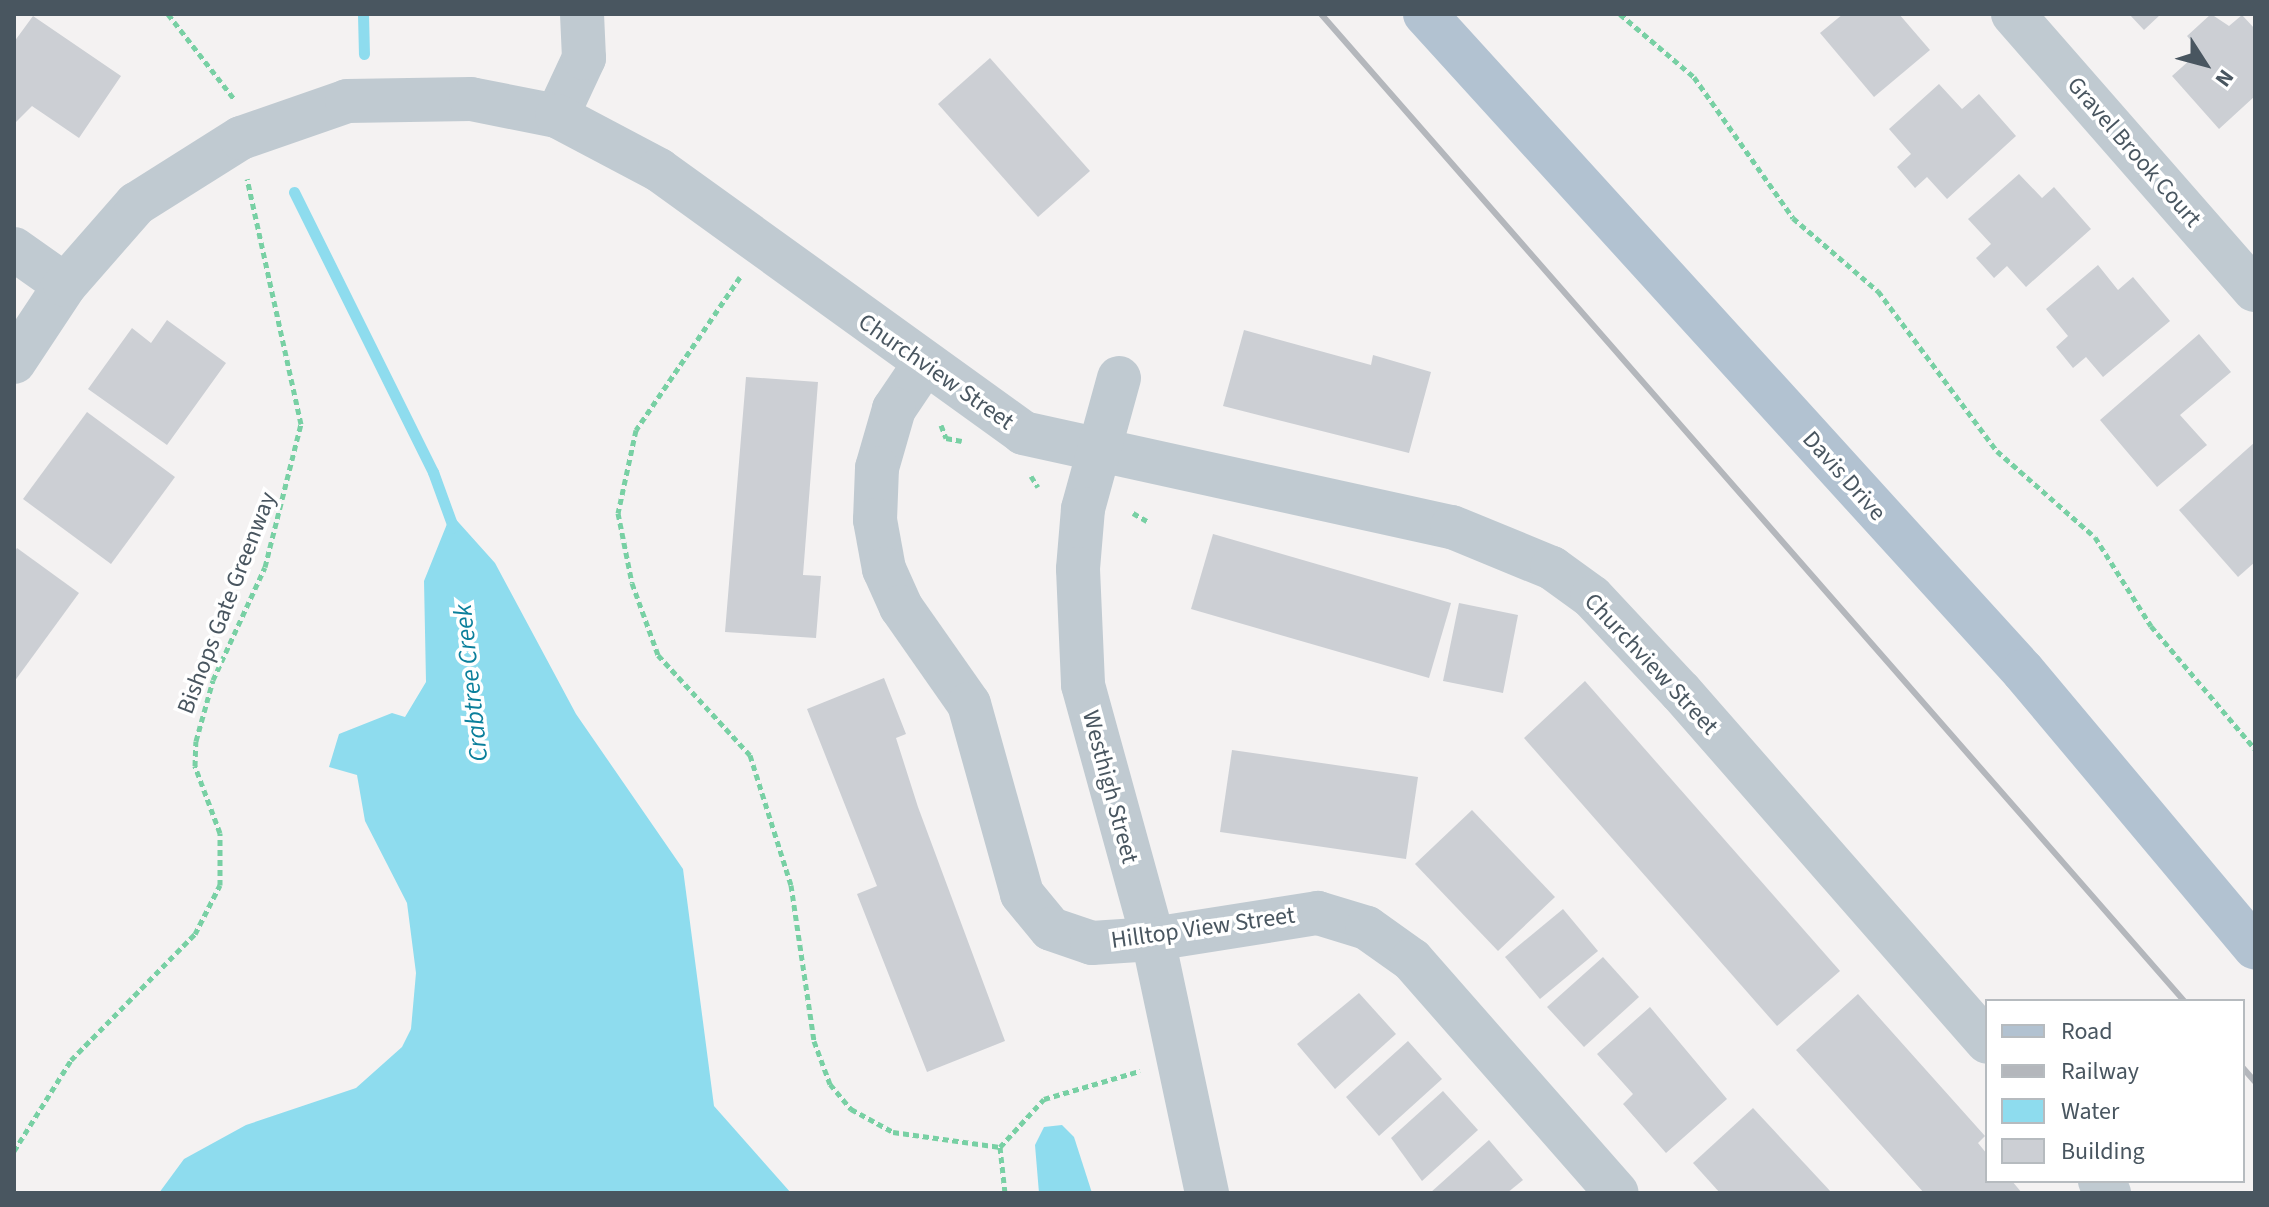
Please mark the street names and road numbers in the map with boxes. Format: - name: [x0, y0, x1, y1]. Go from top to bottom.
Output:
- street label: Gravel Brook Court: [2061, 71, 2207, 233]
- street label: Churchview Street: [853, 308, 1019, 436]
- street label: Davis Drive: [1796, 425, 1892, 527]
- street label: Bishops Gate Greenway: [171, 488, 283, 718]
- street label: Churchview Street: [1578, 587, 1724, 741]
- street label: Westhigh Street: [1076, 707, 1144, 867]
- street label: Hilltop View Street: [1109, 901, 1297, 955]

